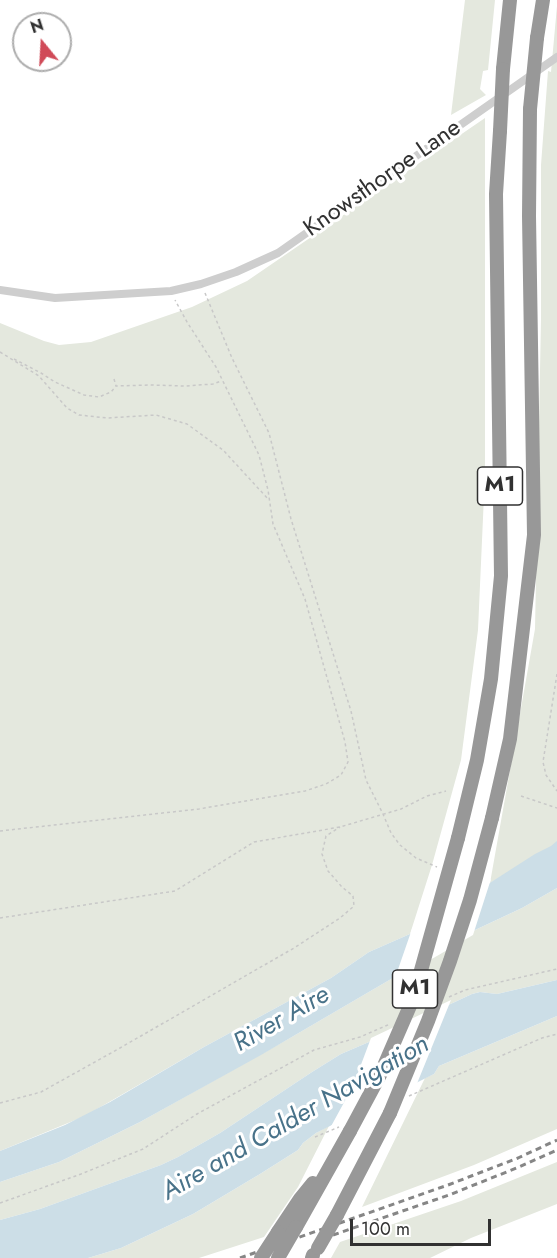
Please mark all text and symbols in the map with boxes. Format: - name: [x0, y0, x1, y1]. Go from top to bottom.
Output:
- north arrow: [12, 12, 72, 72]
- text: N: [27, 13, 47, 39]
- street label: Knowsthorpe Lane: [299, 114, 467, 244]
- road number: M1: [478, 467, 522, 505]
- road number: M1: [392, 970, 438, 1008]
- water label: River Aire: [229, 980, 335, 1060]
- water label: Aire and Calder Navigation: [157, 1030, 435, 1208]
- scale bar: [353, 1207, 494, 1245]
- text: 100 m: [361, 1216, 410, 1242]

